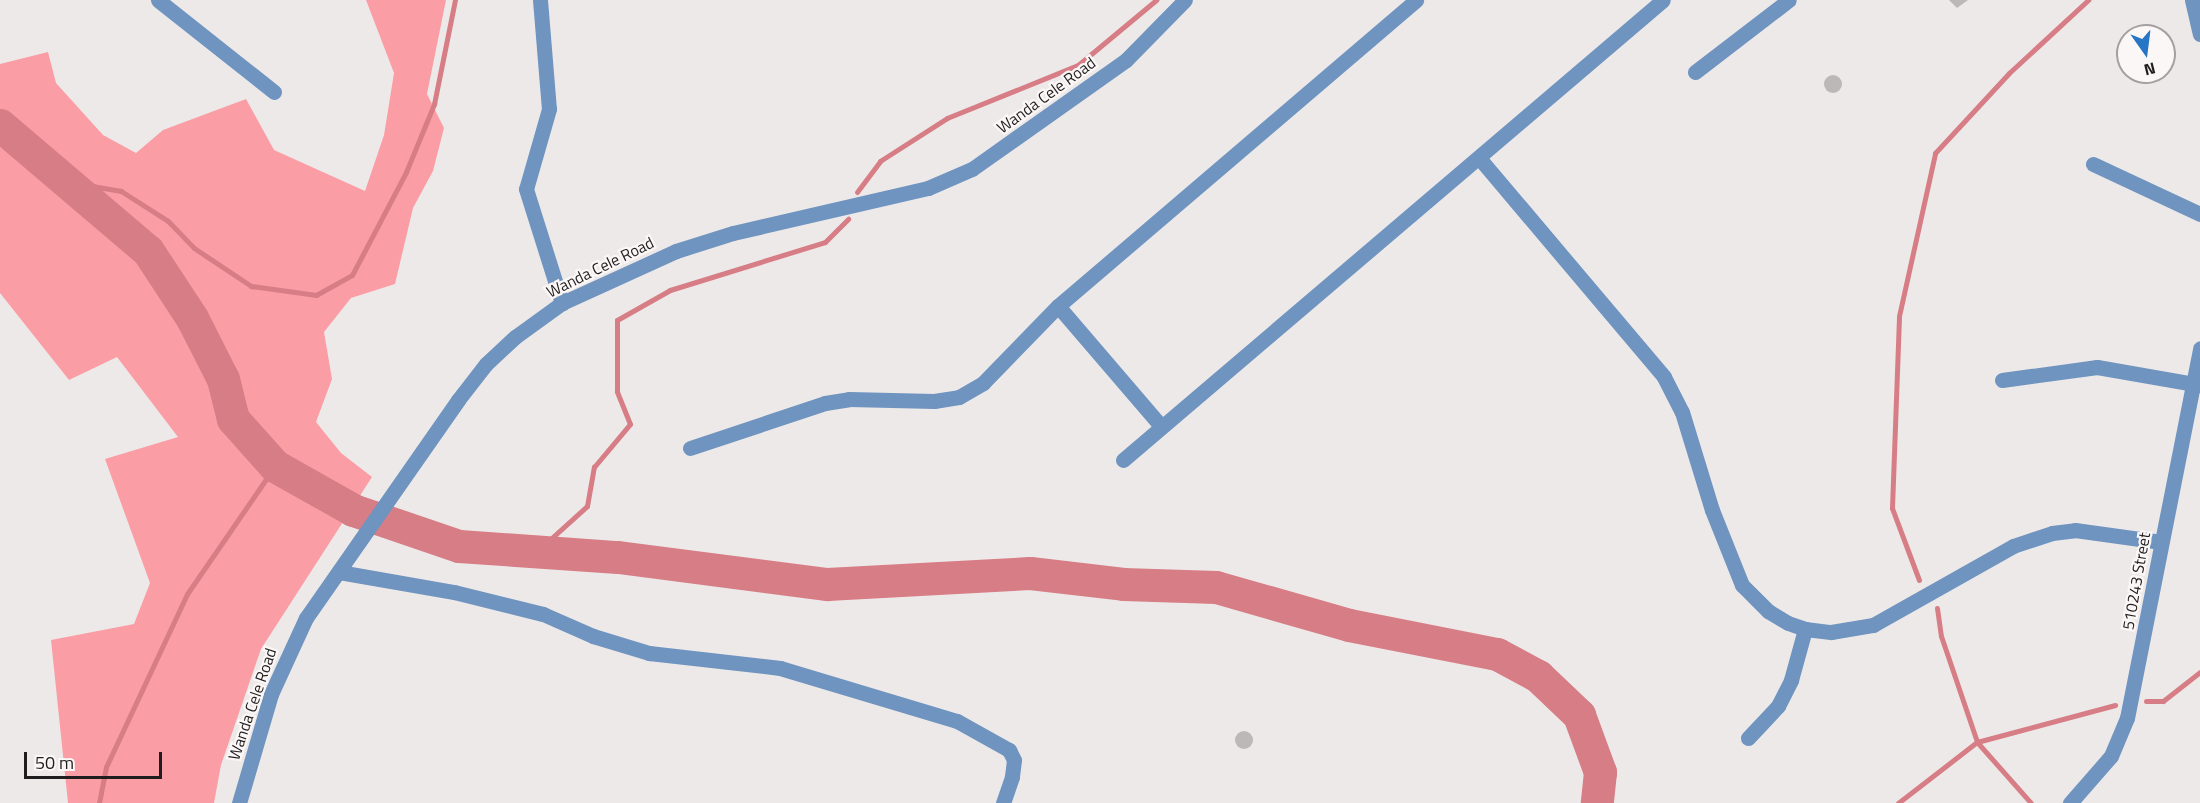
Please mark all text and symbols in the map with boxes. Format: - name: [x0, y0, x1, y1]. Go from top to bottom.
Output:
- north arrow: [2116, 24, 2176, 84]
- street label: Wanda Cele Road: [993, 53, 1099, 137]
- text: N: [2142, 57, 2158, 83]
- street label: Wanda Cele Road: [543, 233, 657, 301]
- street label: 510243 Street: [2118, 531, 2154, 631]
- street label: Wanda Cele Road: [224, 646, 280, 762]
- scale bar: [27, 740, 165, 778]
- text: 50 m: [35, 749, 74, 776]

